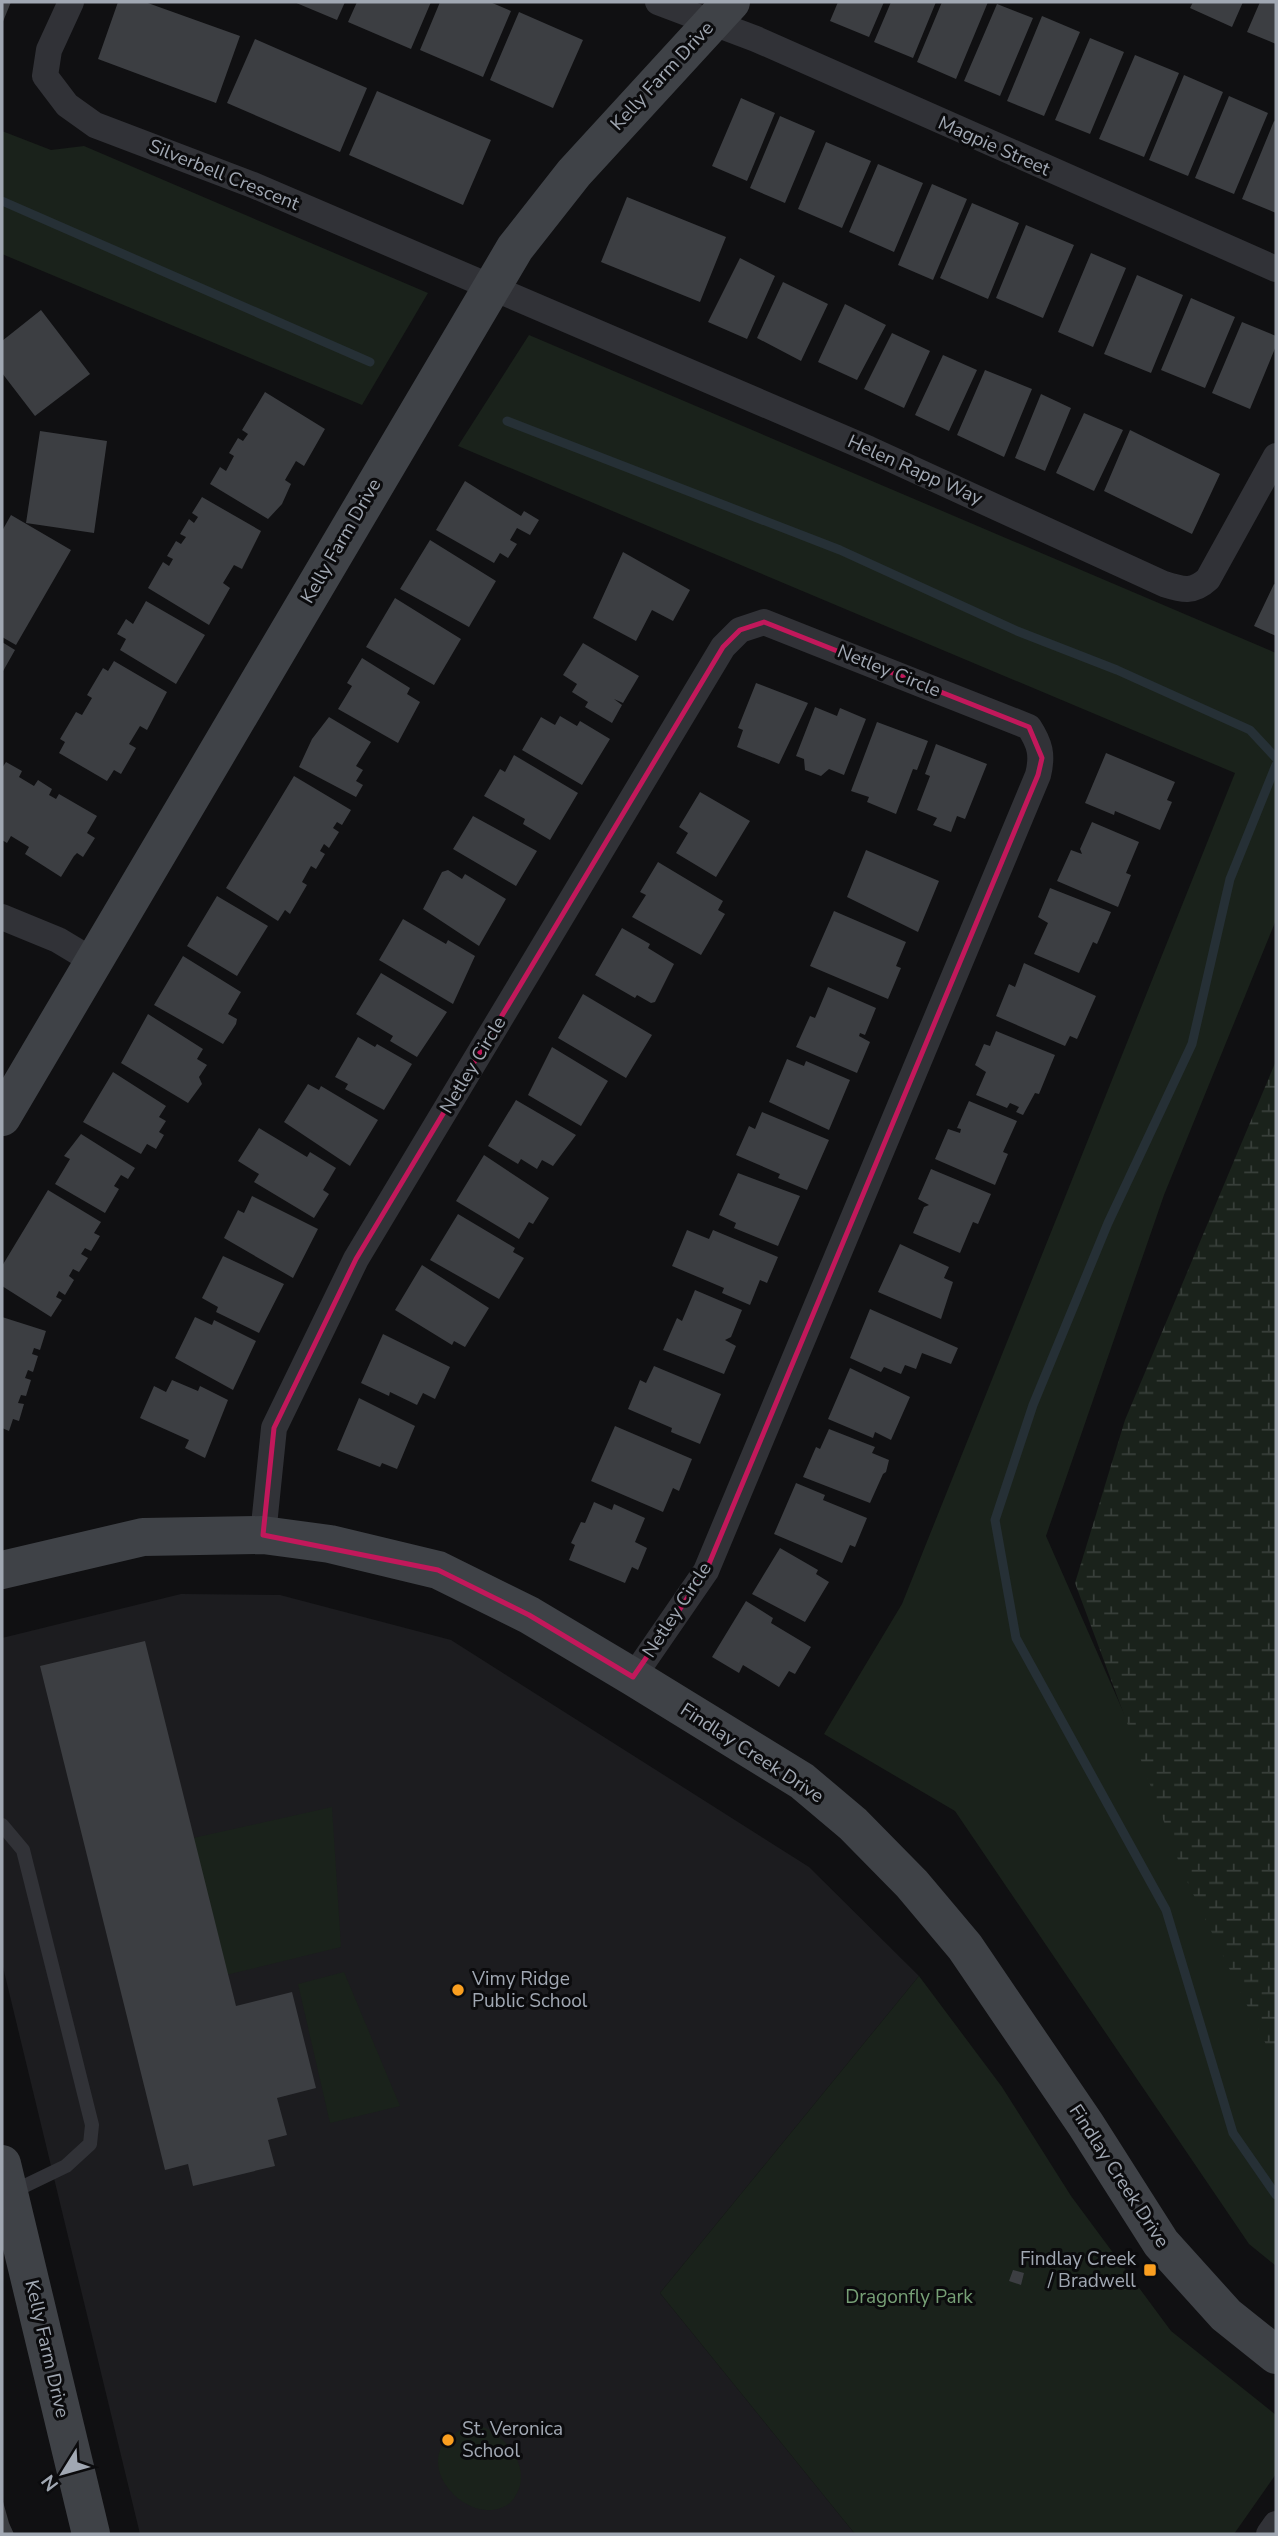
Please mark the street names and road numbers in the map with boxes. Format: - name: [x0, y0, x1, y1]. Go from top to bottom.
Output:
- street label: Kelly Farm Drive: [605, 16, 719, 136]
- street label: Magpie Street: [934, 110, 1054, 182]
- street label: Silverbell Crescent: [145, 133, 303, 217]
- street label: Helen Rapp Way: [843, 429, 987, 512]
- street label: Kelly Farm Drive: [295, 474, 387, 608]
- street label: Netley Circle: [833, 638, 945, 704]
- street label: Netley Circle: [434, 1011, 512, 1119]
- street label: Netley Circle: [636, 1557, 718, 1663]
- street label: Findlay Creek Drive: [675, 1697, 829, 1809]
- street label: Findlay Creek Drive: [1063, 2099, 1175, 2253]
- street label: Kelly Farm Drive: [19, 2278, 75, 2420]

